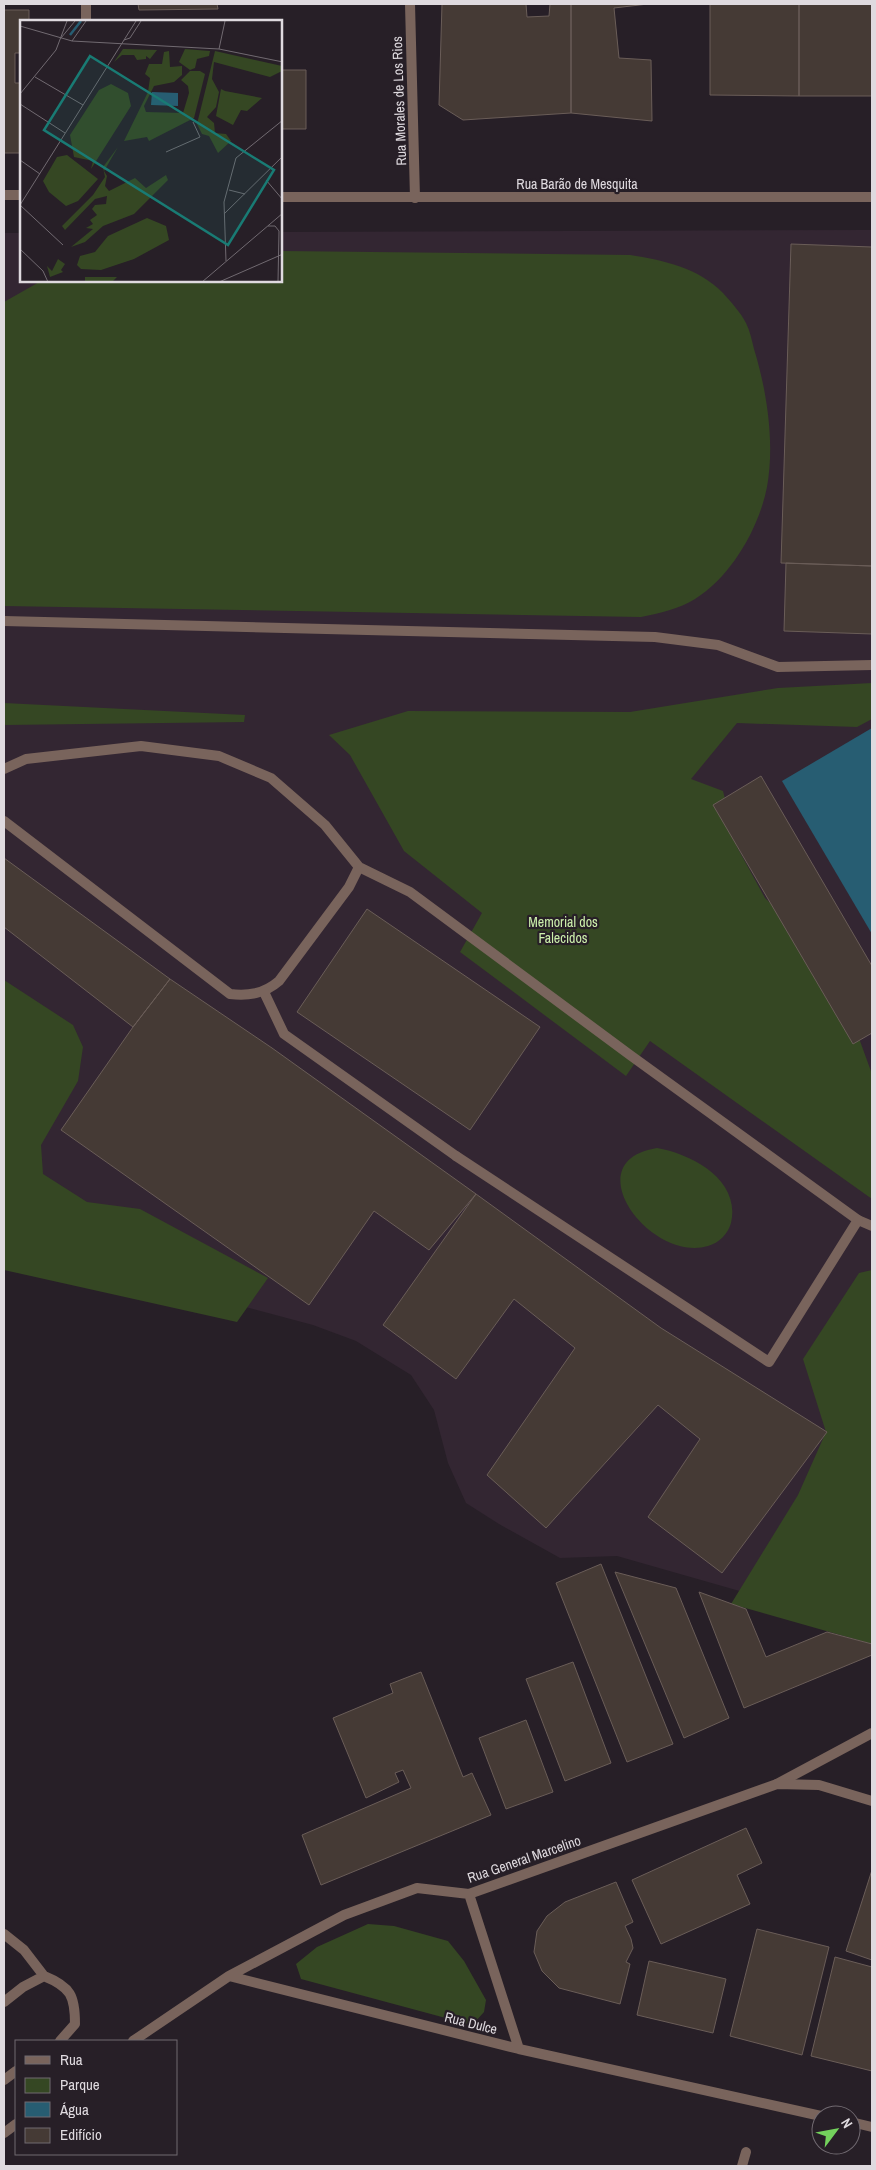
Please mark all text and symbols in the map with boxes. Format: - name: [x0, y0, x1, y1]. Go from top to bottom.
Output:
- inset map: [20, 20, 282, 282]
- street label: Rua Morales de Los Rios: [388, 36, 410, 166]
- street label: Rua Barão de Mesquita: [516, 175, 638, 193]
- park label: Memorial dos Falecidos: [528, 913, 598, 947]
- street label: Rua General Marcelino: [465, 1831, 583, 1887]
- street label: Rua Dulce: [443, 2008, 499, 2038]
- legend: [15, 2040, 178, 2155]
- text: Rua: [60, 2049, 83, 2070]
- text: Parque: [60, 2074, 100, 2095]
- text: Água: [59, 2099, 89, 2120]
- north arrow: [811, 2105, 861, 2155]
- text: N: [837, 2115, 857, 2131]
- text: Edifício: [60, 2124, 102, 2145]

